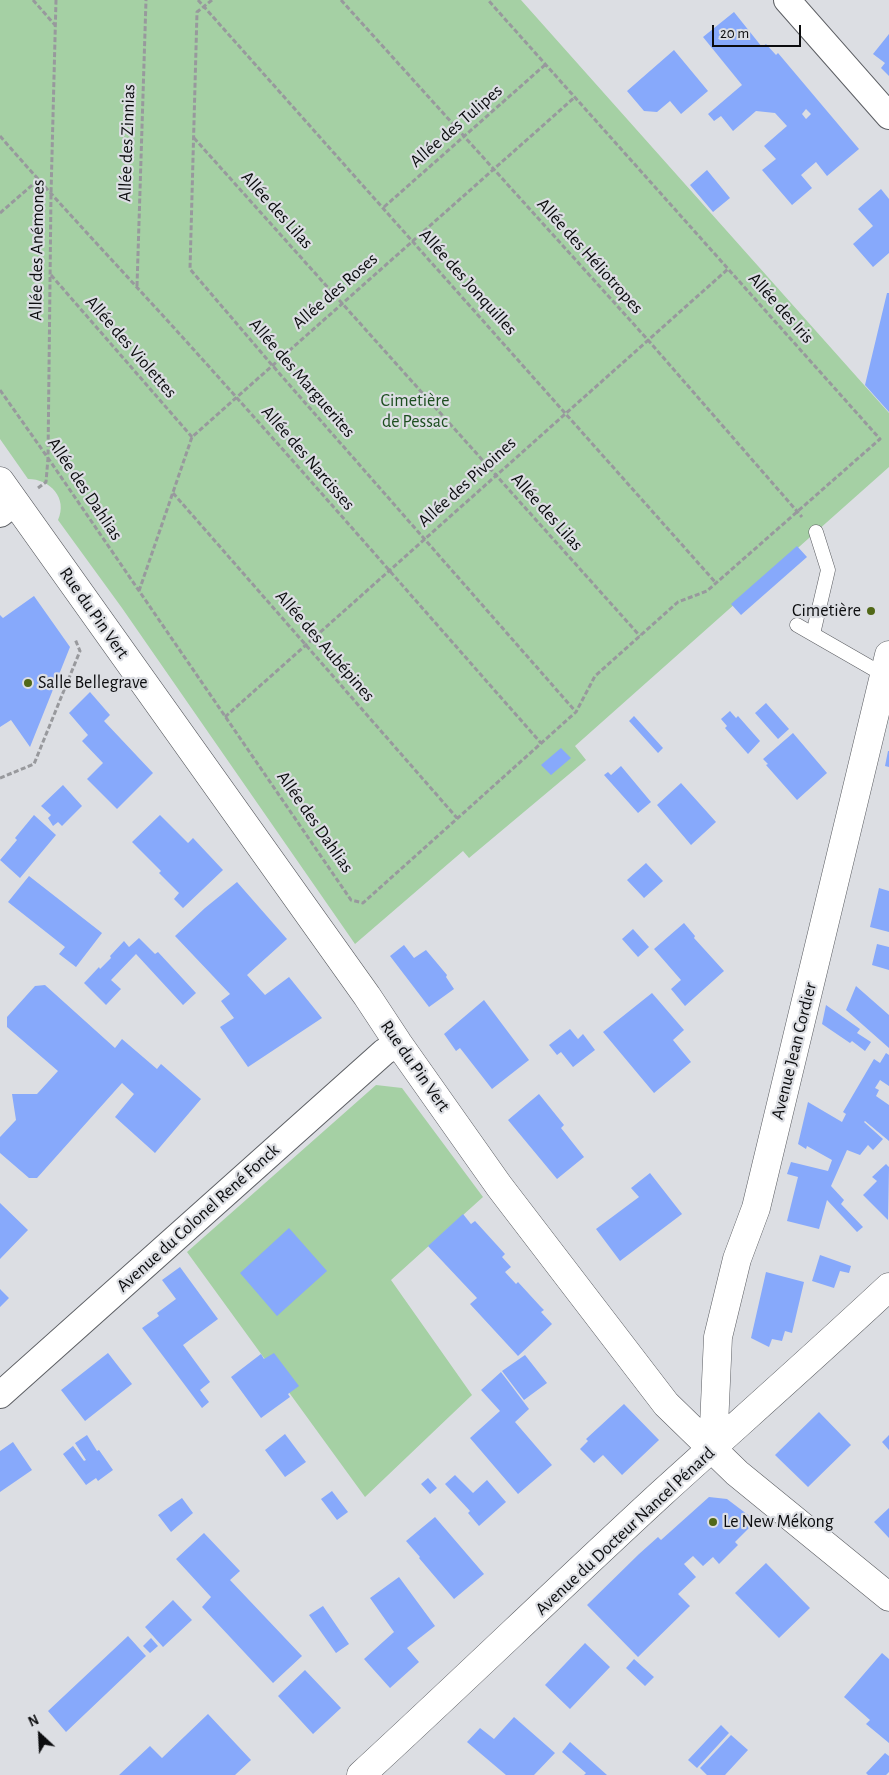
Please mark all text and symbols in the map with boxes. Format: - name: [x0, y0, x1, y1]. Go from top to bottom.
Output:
- scale bar: [714, 15, 803, 47]
- text: 20 m: [720, 26, 749, 41]
- street label: Allée des Tulipes: [405, 80, 507, 172]
- street label: Allée des Zinnias: [114, 84, 140, 202]
- street label: Allée des Lilas: [236, 167, 318, 253]
- street label: Allée des Anémones: [25, 179, 49, 321]
- street label: Allée des Héliotropes: [532, 194, 648, 318]
- street label: Allée des Jonquilles: [415, 224, 521, 340]
- street label: Allée des Roses: [288, 248, 382, 334]
- street label: Allée des Iris: [744, 268, 818, 348]
- street label: Allée des Violettes: [81, 291, 181, 403]
- street label: Allée des Marguerites: [244, 314, 360, 442]
- park label: Cimetière de Pessac: [381, 390, 449, 432]
- street label: Allée des Narcisses: [257, 401, 359, 515]
- street label: Allée des Pivoines: [413, 432, 521, 532]
- street label: Allée des Dahlias: [43, 434, 127, 544]
- street label: Allée des Lilas: [506, 469, 588, 555]
- street label: Rue du Pin Vert: [55, 563, 133, 663]
- street label: Allée des Aubépines: [271, 586, 379, 706]
- place label: Cimetière: [792, 600, 861, 622]
- marker: Cimetière: [865, 605, 877, 617]
- place label: Salle Bellegrave: [38, 672, 148, 694]
- marker: Salle Bellegrave: [22, 677, 34, 689]
- street label: Allée des Dahlias: [272, 767, 358, 877]
- street label: Avenue Jean Cordier: [767, 980, 821, 1122]
- street label: Rue du Pin Vert: [376, 1016, 454, 1116]
- street label: Avenue du Colonel René Fonck: [112, 1139, 284, 1297]
- street label: Avenue du Docteur Nancel Pénard: [531, 1442, 719, 1620]
- place label: Le New Mékong: [723, 1511, 834, 1533]
- marker: Le New Mékong: [707, 1516, 719, 1528]
- north arrow: [15, 1710, 65, 1760]
- text: N: [26, 1713, 41, 1730]

